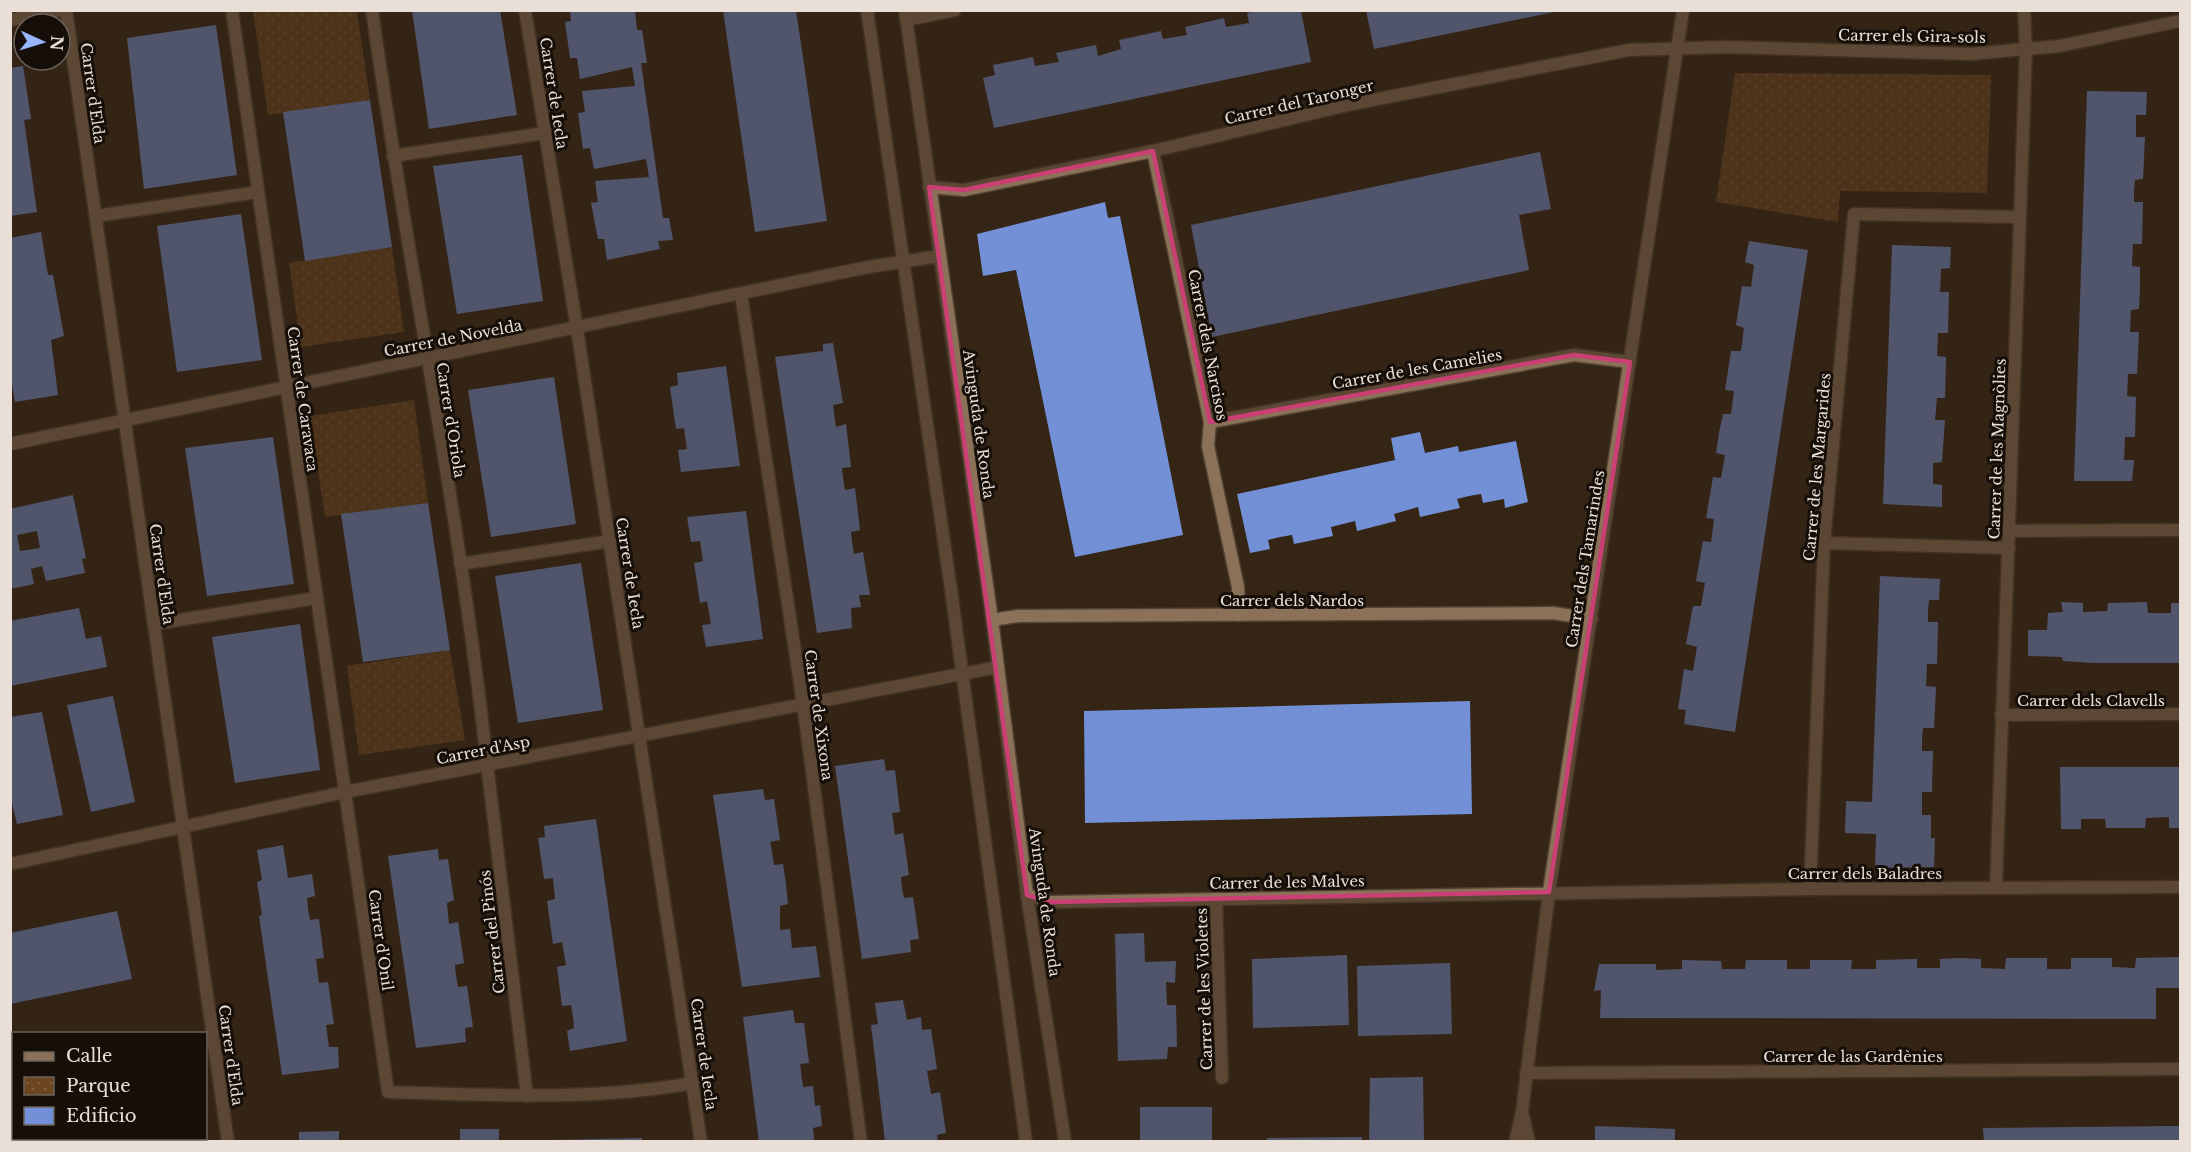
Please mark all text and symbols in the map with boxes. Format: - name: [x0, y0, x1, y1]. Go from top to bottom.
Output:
- north arrow: [12, 12, 72, 72]
- street label: Carrer els Gira-sols: [1838, 25, 1986, 47]
- text: N: [46, 35, 67, 51]
- street label: Carrer de Iecla: [536, 36, 572, 151]
- street label: Carrer d'Elda: [77, 41, 110, 145]
- street label: Carrer del Taronger: [1223, 75, 1376, 128]
- street label: Carrer dels Narcisos: [1184, 268, 1232, 422]
- street label: Carrer de Novelda: [382, 315, 524, 361]
- street label: Carrer de Caravaca: [283, 325, 323, 473]
- street label: Carrer de les Camèlies: [1331, 345, 1504, 393]
- street label: Avinguda de Ronda: [959, 347, 999, 500]
- street label: Carrer de les Magnòlies: [1984, 358, 2010, 540]
- street label: Carrer d'Oriola: [432, 361, 470, 480]
- street label: Carrer de les Margarides: [1799, 372, 1835, 562]
- street label: Carrer dels Tamarindes: [1562, 469, 1608, 649]
- street label: Carrer de Iecla: [612, 516, 648, 631]
- street label: Carrer d'Elda: [146, 522, 179, 626]
- street label: Carrer dels Nardos: [1220, 591, 1364, 610]
- street label: Carrer de Xixona: [800, 649, 838, 782]
- street label: Carrer dels Clavells: [2017, 691, 2165, 710]
- street label: Carrer d'Asp: [435, 732, 531, 768]
- street label: Avinguda de Ronda: [1025, 825, 1065, 978]
- street label: Carrer dels Baladres: [1788, 864, 1942, 883]
- street label: Carrer del Pinós: [475, 869, 509, 995]
- street label: Carrer de les Malves: [1209, 871, 1365, 893]
- street label: Carrer d'Onil: [365, 888, 398, 992]
- street label: Carrer de les Violetes: [1192, 907, 1216, 1070]
- street label: Carrer de Iecla: [687, 997, 721, 1112]
- street label: Carrer d'Elda: [215, 1003, 248, 1107]
- legend: [12, 1032, 207, 1140]
- text: Calle: [66, 1045, 112, 1067]
- street label: Carrer de las Gardènies: [1763, 1047, 1943, 1066]
- text: Parque: [66, 1075, 131, 1097]
- text: Edificio: [66, 1105, 137, 1127]

